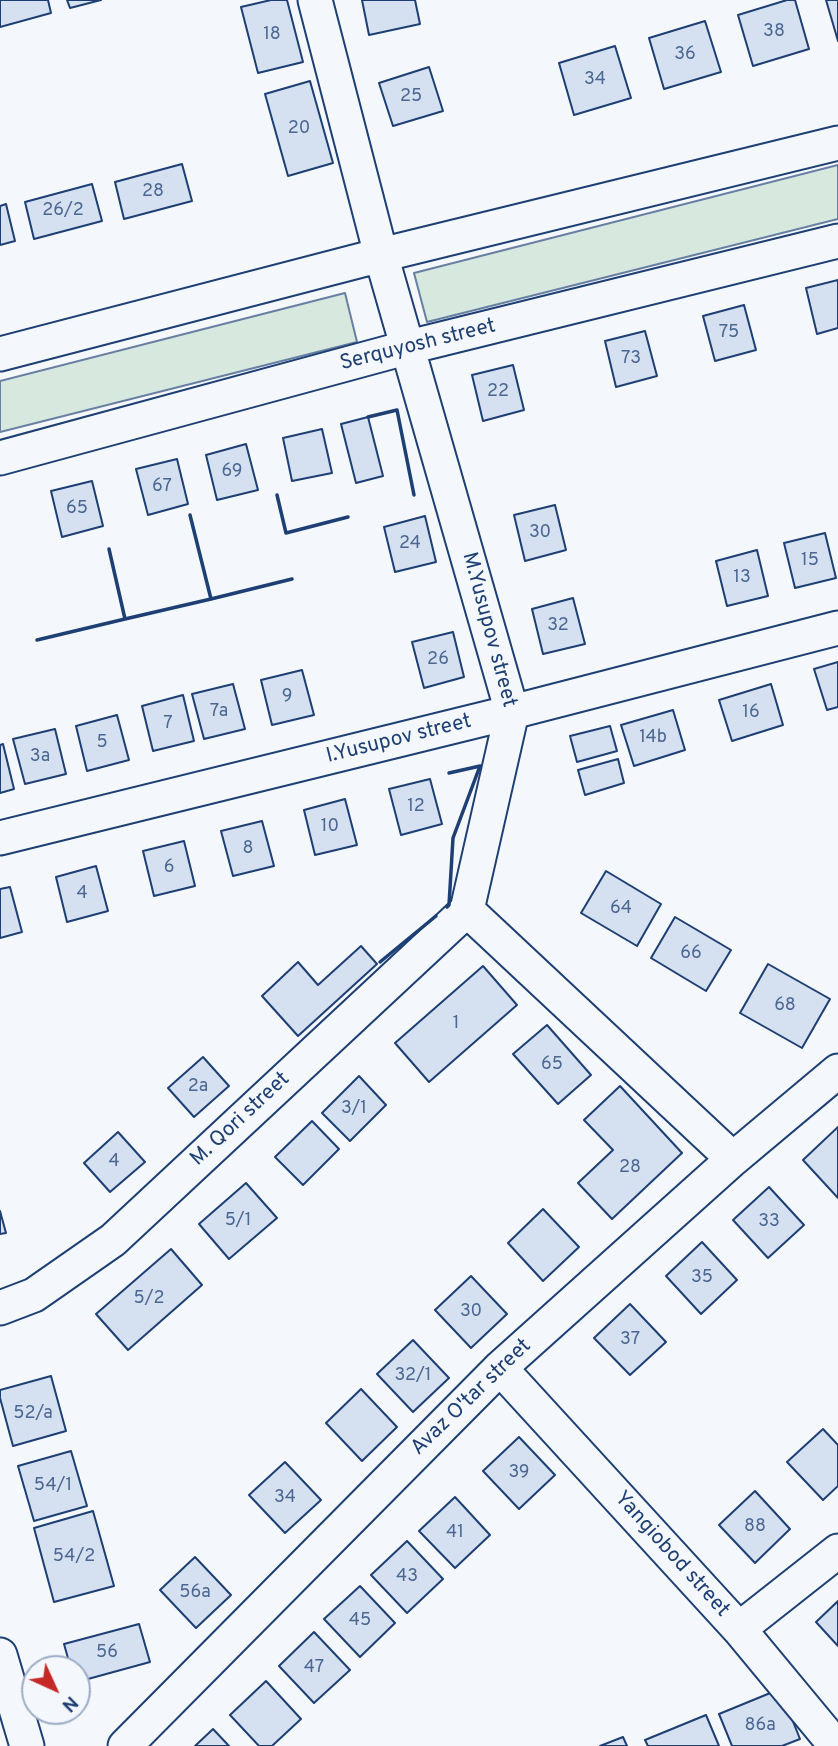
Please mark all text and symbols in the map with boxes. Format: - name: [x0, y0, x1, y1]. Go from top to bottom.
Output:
- house number: 38: [763, 21, 785, 43]
- house number: 18: [263, 24, 281, 46]
- house number: 36: [674, 44, 696, 66]
- house number: 34: [584, 69, 606, 91]
- house number: 25: [400, 86, 422, 108]
- house number: 20: [288, 118, 310, 140]
- house number: 28: [142, 181, 164, 203]
- house number: 26/2: [42, 200, 84, 222]
- street label: Serquyosh street: [338, 314, 498, 378]
- house number: 75: [719, 322, 739, 344]
- house number: 73: [621, 348, 641, 370]
- house number: 22: [487, 381, 509, 403]
- house number: 69: [222, 461, 242, 483]
- house number: 67: [152, 476, 172, 498]
- house number: 65: [66, 498, 88, 520]
- house number: 30: [529, 522, 551, 544]
- house number: 24: [399, 533, 421, 555]
- street label: M.Yusupov street: [455, 550, 521, 710]
- house number: 15: [801, 550, 819, 572]
- house number: 13: [733, 567, 751, 589]
- house number: 32: [547, 615, 569, 637]
- house number: 26: [427, 649, 449, 671]
- house number: 9: [282, 686, 292, 708]
- house number: 7a: [210, 701, 228, 723]
- house number: 16: [742, 702, 760, 724]
- street label: I.Yusupov street: [324, 710, 474, 770]
- house number: 7: [163, 713, 173, 735]
- house number: 14b: [639, 727, 667, 749]
- house number: 5: [96, 732, 108, 754]
- house number: 3a: [30, 746, 50, 768]
- house number: 12: [407, 796, 425, 818]
- house number: 10: [321, 816, 339, 838]
- house number: 8: [243, 838, 253, 860]
- house number: 6: [164, 857, 174, 879]
- house number: 4: [76, 883, 88, 905]
- house number: 64: [610, 898, 632, 920]
- house number: 66: [680, 943, 702, 965]
- house number: 68: [774, 995, 796, 1017]
- house number: 1: [453, 1013, 459, 1035]
- house number: 65: [541, 1054, 563, 1076]
- street label: M. Qori street: [186, 1068, 296, 1172]
- house number: 2a: [188, 1076, 208, 1098]
- house number: 3/1: [341, 1098, 367, 1120]
- house number: 4: [108, 1151, 120, 1173]
- house number: 28: [619, 1157, 641, 1179]
- house number: 5/1: [225, 1210, 251, 1232]
- house number: 33: [758, 1211, 780, 1233]
- house number: 35: [691, 1267, 713, 1289]
- house number: 5/2: [133, 1288, 165, 1310]
- house number: 30: [460, 1301, 482, 1323]
- house number: 37: [620, 1329, 640, 1351]
- street label: Avaz O'tar street: [407, 1334, 537, 1462]
- house number: 32/1: [394, 1365, 432, 1387]
- house number: 52/a: [13, 1403, 53, 1425]
- house number: 39: [508, 1462, 530, 1484]
- house number: 54/1: [34, 1475, 72, 1497]
- house number: 34: [274, 1487, 296, 1509]
- street label: Yangiobod street: [608, 1487, 734, 1623]
- house number: 88: [744, 1516, 766, 1538]
- house number: 41: [446, 1522, 464, 1544]
- house number: 54/2: [53, 1546, 95, 1568]
- house number: 43: [396, 1566, 418, 1588]
- house number: 56a: [179, 1582, 211, 1604]
- house number: 45: [349, 1610, 371, 1632]
- house number: 56: [96, 1642, 118, 1664]
- north arrow: [21, 1655, 91, 1725]
- house number: 47: [304, 1657, 324, 1679]
- text: N: [56, 1690, 83, 1717]
- house number: 86a: [744, 1715, 776, 1737]

